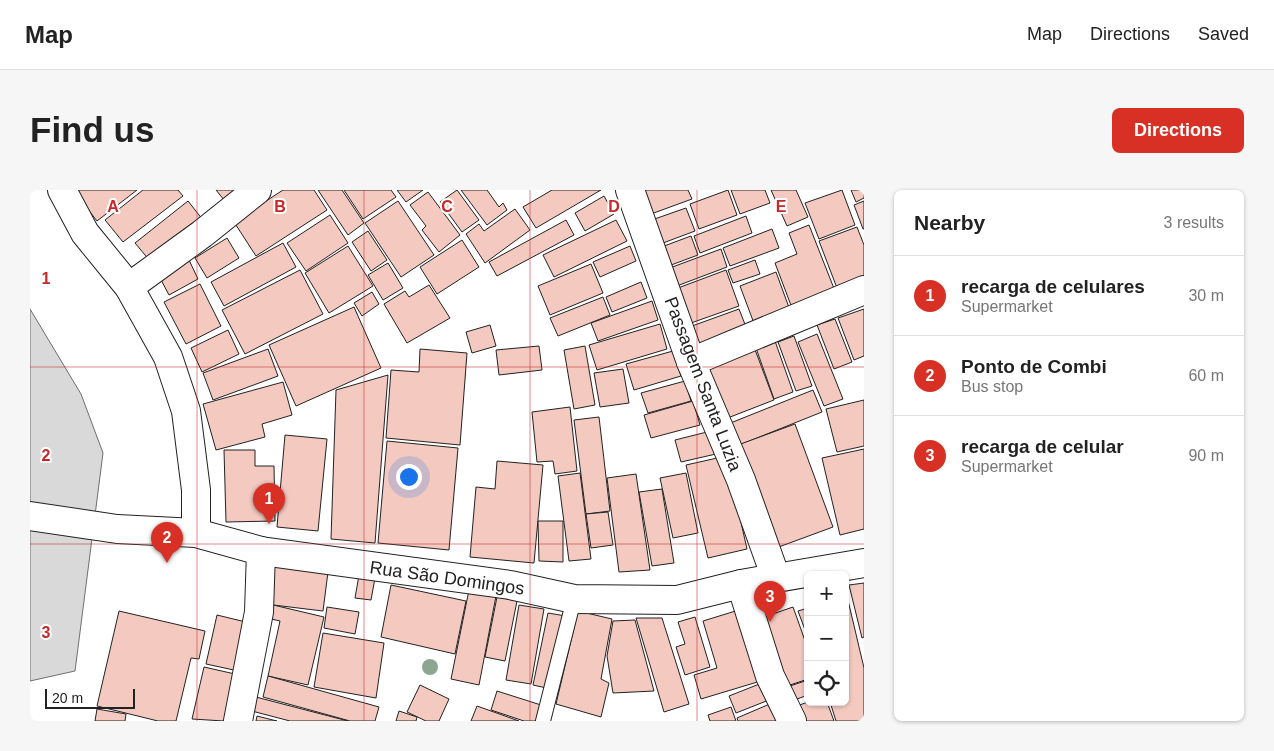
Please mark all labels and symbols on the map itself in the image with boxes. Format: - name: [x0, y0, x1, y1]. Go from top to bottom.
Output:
- text: A: [107, 198, 119, 215]
- text: B: [274, 198, 286, 215]
- text: C: [441, 198, 453, 215]
- text: D: [608, 198, 620, 215]
- text: E: [776, 198, 787, 215]
- text: 1: [42, 270, 51, 287]
- street label: Passagem Santa Luzia: [660, 294, 746, 475]
- text: 2: [42, 447, 51, 464]
- your location: [396, 464, 422, 490]
- pin: 1: [253, 483, 285, 524]
- pin: 2: [151, 522, 183, 563]
- street label: Rua São Domingos: [368, 557, 526, 599]
- pin: 3: [754, 581, 786, 622]
- text: 3: [42, 624, 51, 641]
- scale bar: [45, 686, 135, 709]

